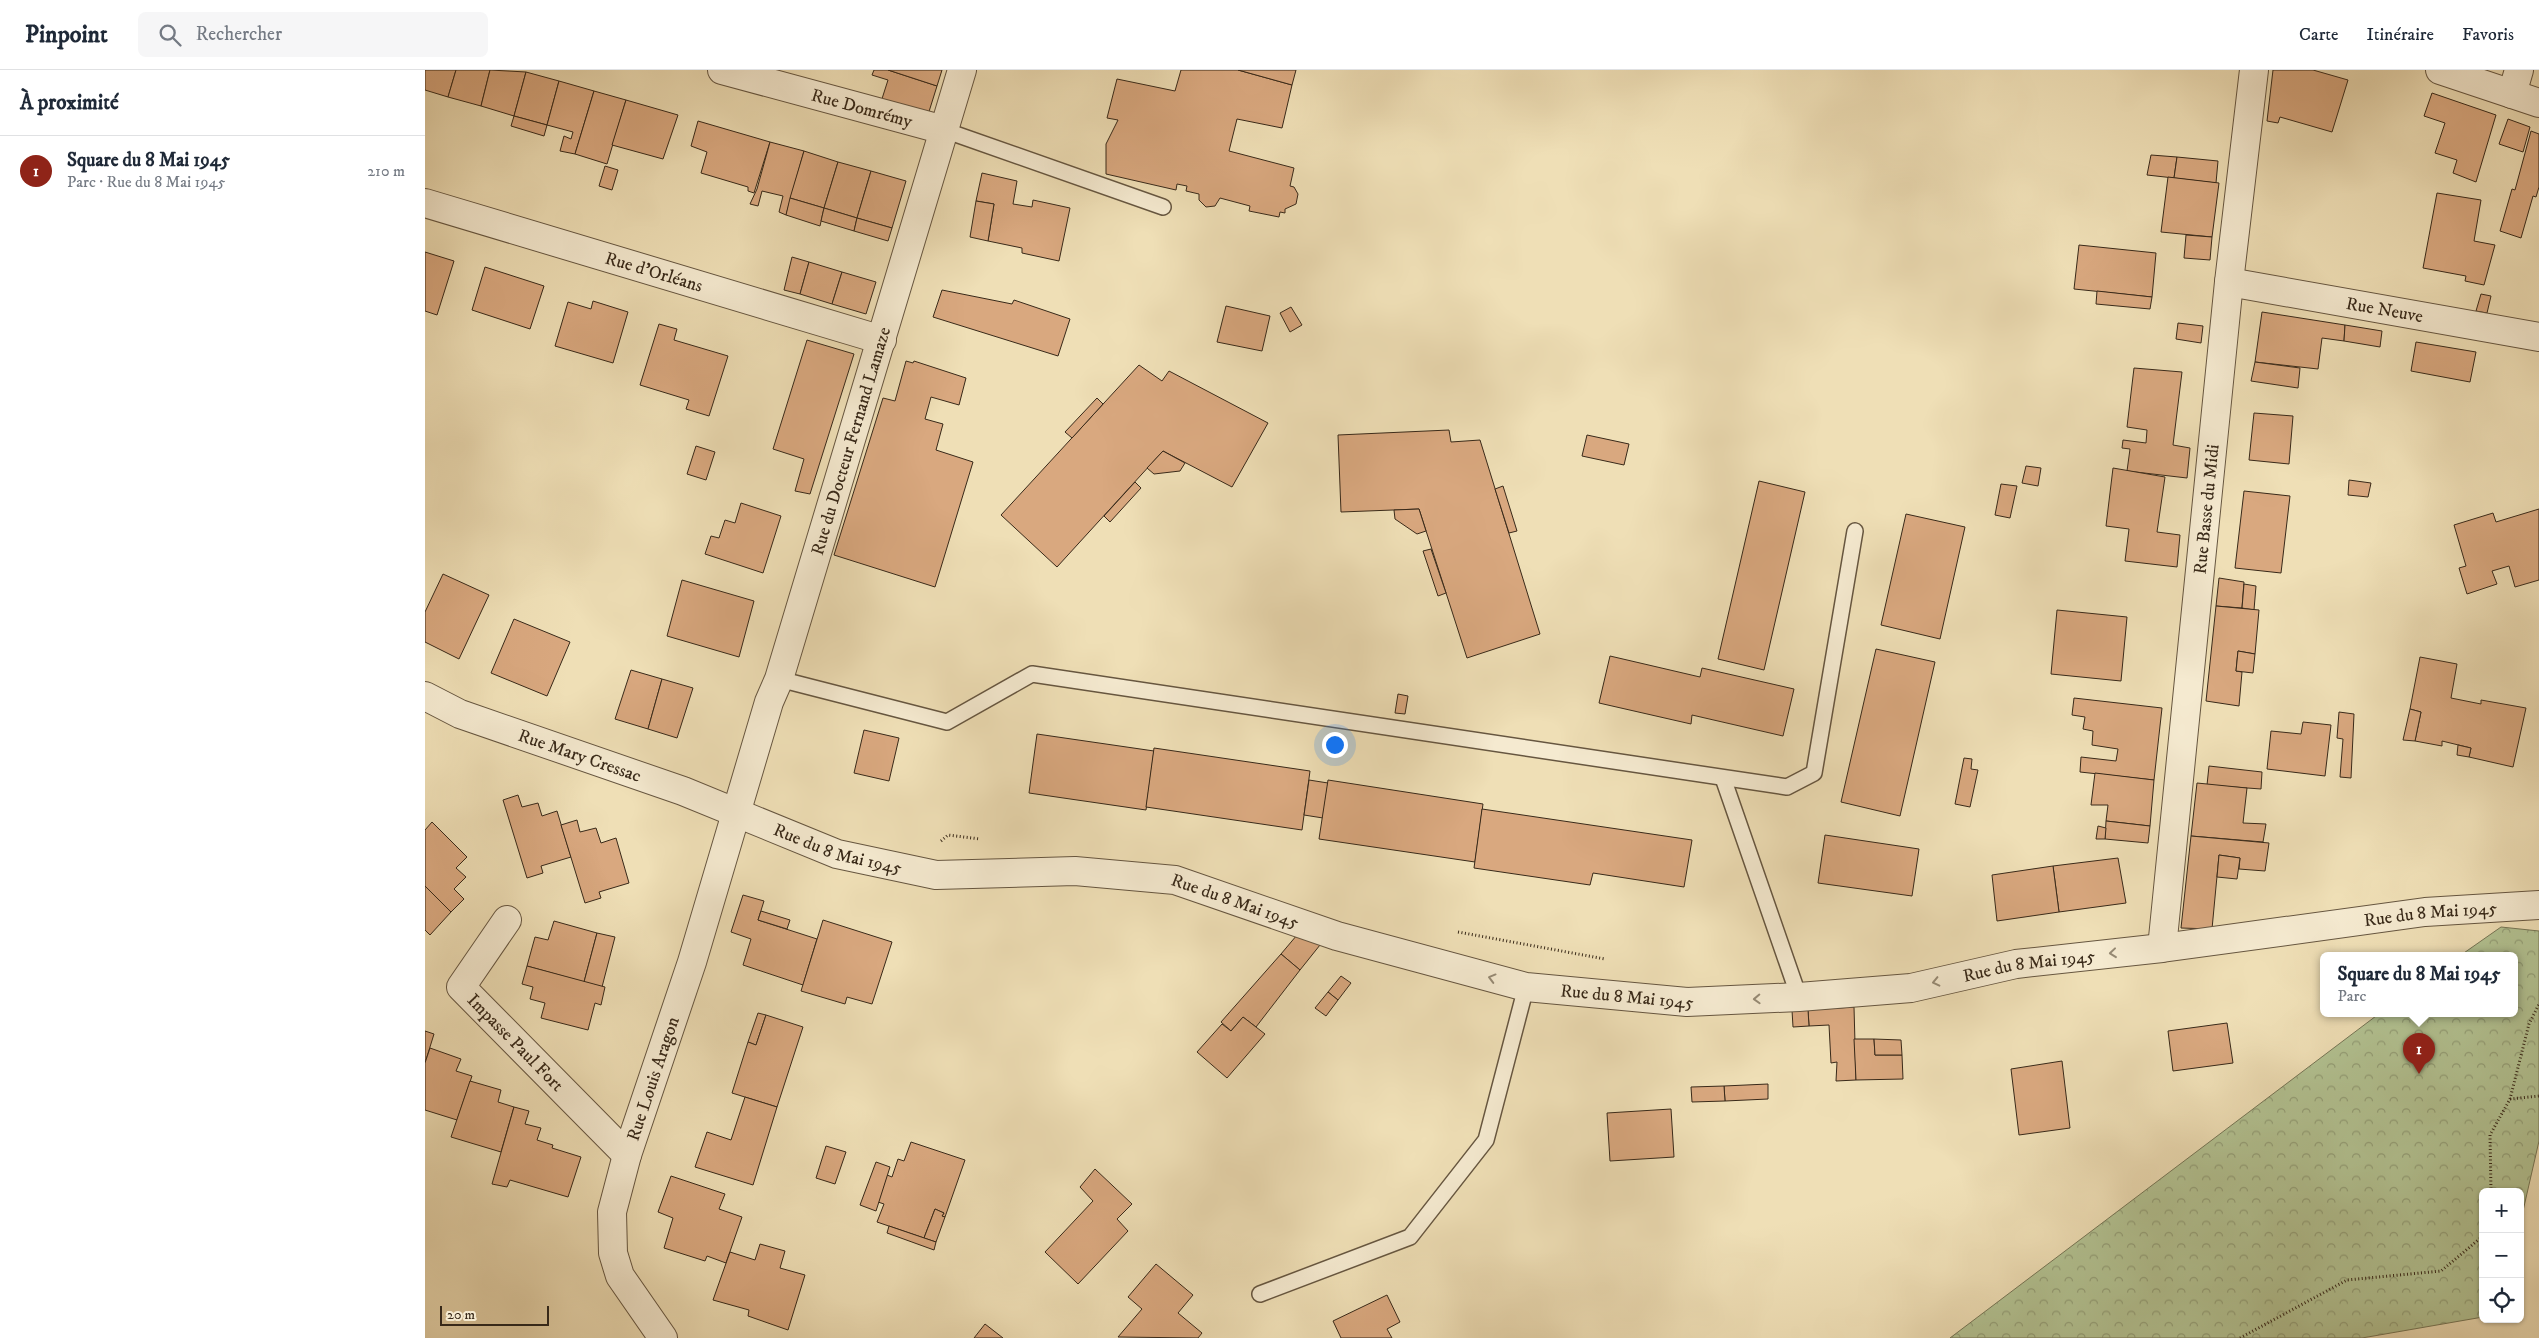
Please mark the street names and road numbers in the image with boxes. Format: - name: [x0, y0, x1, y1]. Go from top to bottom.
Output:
- street label: Rue Domrémy: [809, 85, 915, 133]
- street label: Rue d'Orléans: [602, 248, 705, 298]
- street label: Rue Neuve: [2344, 293, 2425, 328]
- street label: Rue du Docteur Fernand Lamaze: [807, 324, 896, 558]
- street label: Rue Basse du Midi: [2190, 443, 2225, 575]
- street label: Rue Mary Cressac: [515, 725, 644, 788]
- street label: Rue du 8 Mai 1945: [770, 819, 904, 879]
- street label: Rue du 8 Mai 1945: [1168, 869, 1302, 934]
- street label: Rue du 8 Mai 1945: [2363, 898, 2498, 932]
- street label: Rue du 8 Mai 1945: [1961, 945, 2096, 988]
- street label: Rue du 8 Mai 1945: [1559, 980, 1694, 1014]
- street label: Impasse Paul Fort: [462, 989, 568, 1097]
- street label: Rue Louis Aragon: [623, 1013, 685, 1144]

